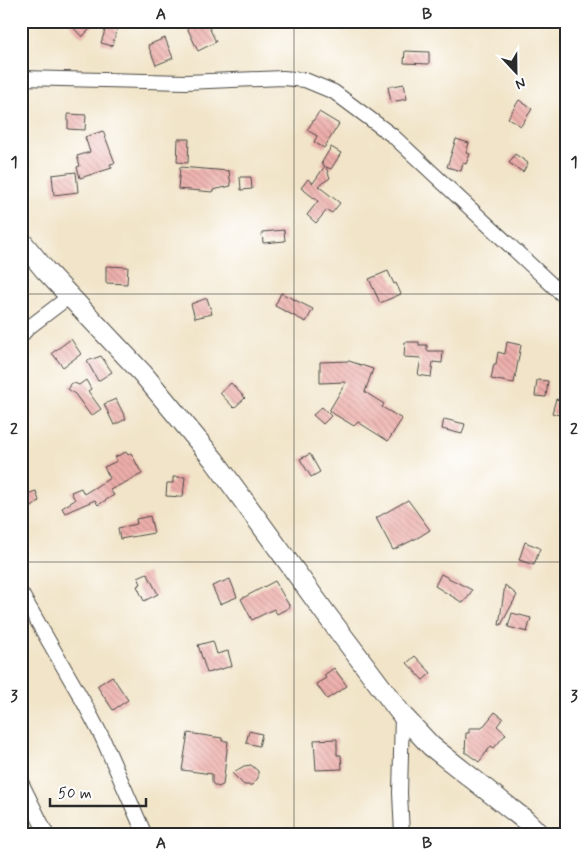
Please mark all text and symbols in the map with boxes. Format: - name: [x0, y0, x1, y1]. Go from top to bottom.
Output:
- text: A: [156, 4, 166, 25]
- text: B: [422, 4, 432, 25]
- north arrow: [490, 48, 540, 98]
- text: N: [513, 73, 528, 93]
- text: 1: [10, 152, 18, 173]
- text: 1: [570, 152, 578, 173]
- text: 2: [10, 419, 18, 440]
- text: 2: [570, 419, 578, 440]
- text: 3: [10, 686, 18, 707]
- text: 3: [570, 686, 578, 707]
- scale bar: [50, 776, 146, 808]
- text: 50 m: [58, 784, 92, 804]
- text: A: [156, 833, 166, 854]
- text: B: [422, 833, 432, 854]

